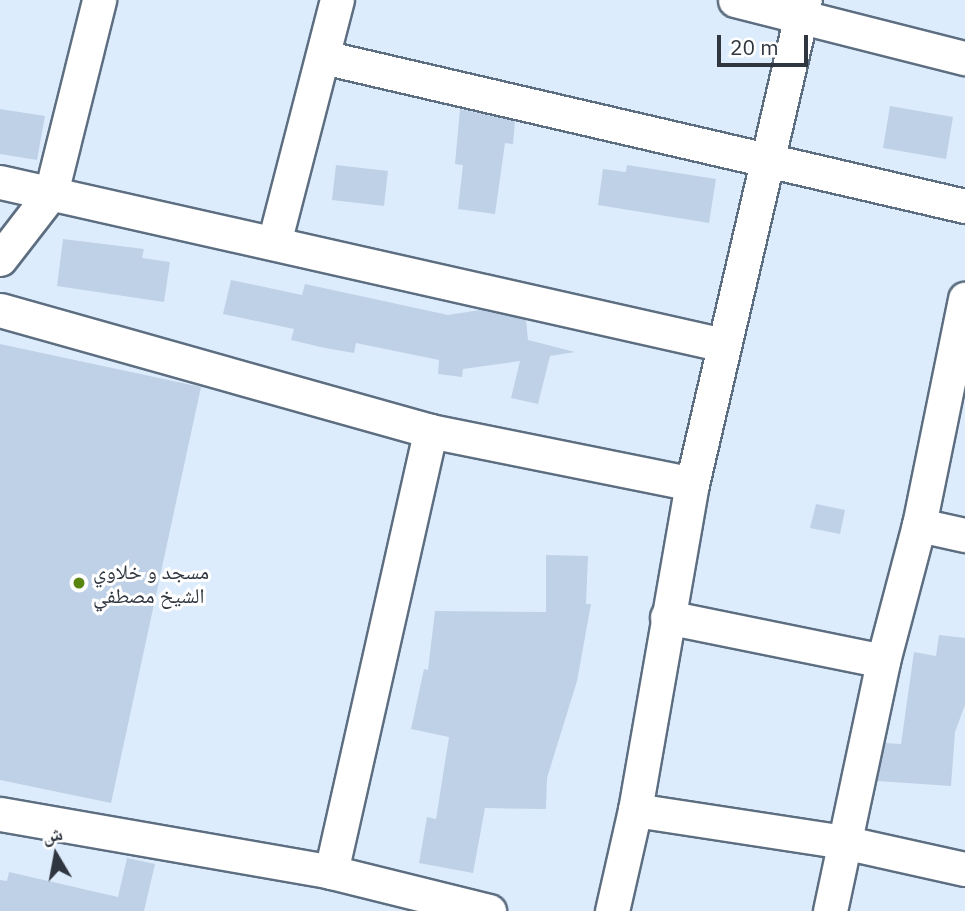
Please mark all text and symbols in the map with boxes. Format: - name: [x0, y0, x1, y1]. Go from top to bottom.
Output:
- scale bar: [720, 21, 811, 65]
- text: 20 m: [730, 33, 779, 61]
- place label: مسجد و خلاوي الشيخ مصطفي: [93, 558, 209, 608]
- marker: مسجد و خلاوي الشيخ مصطفي: [71, 575, 87, 591]
- north arrow: [21, 820, 91, 890]
- text: ش: [40, 821, 64, 848]

